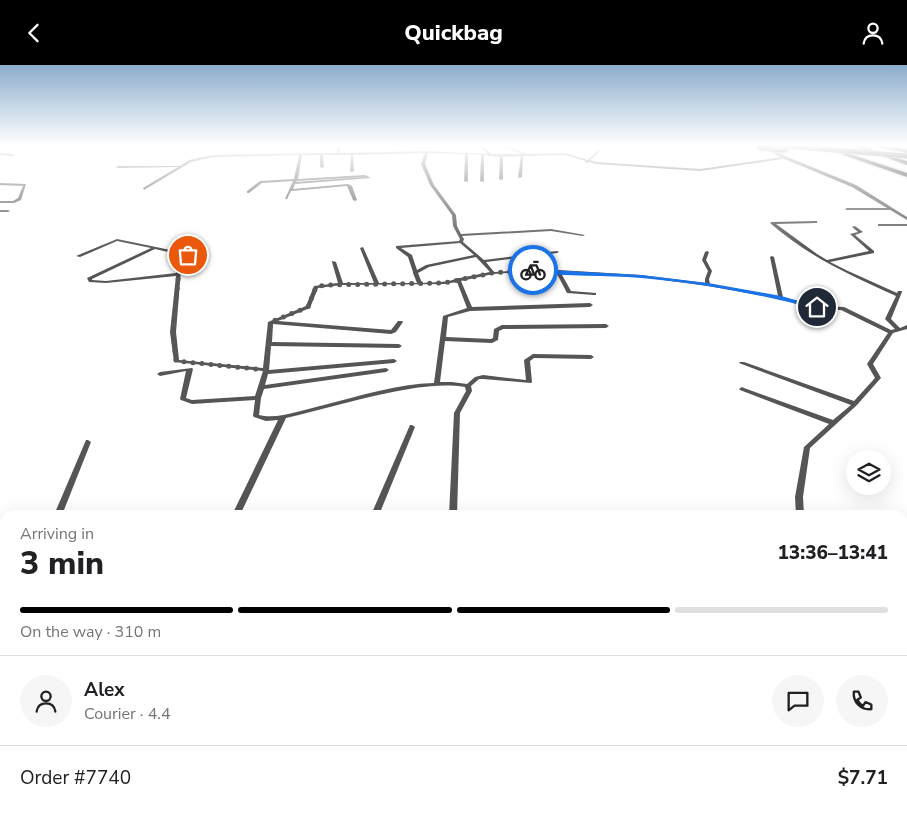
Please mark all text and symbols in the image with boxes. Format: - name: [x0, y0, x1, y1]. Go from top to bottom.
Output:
- text: Quickbag: [404, 18, 503, 48]
- icon: back: [20, 19, 48, 47]
- icon: person: [859, 19, 887, 47]
- pin: [167, 234, 209, 276]
- icon: bag: [174, 241, 202, 269]
- courier: [508, 245, 558, 295]
- icon: bike: [519, 256, 547, 284]
- pin: [796, 286, 838, 328]
- icon: home: [803, 293, 831, 321]
- map controls: [846, 450, 891, 495]
- button: layers: [846, 450, 891, 495]
- text: Arriving in: [20, 523, 94, 545]
- text: 13:36–13:41: [777, 540, 888, 566]
- text: 3 min: [20, 542, 104, 585]
- text: On the way · 310 m: [20, 621, 161, 643]
- button: person: [20, 675, 72, 727]
- button: chat: [772, 675, 824, 727]
- button: phone: [836, 675, 888, 727]
- text: Alex: [84, 677, 125, 703]
- text: Courier · 4.4: [84, 703, 170, 725]
- text: Order #7740: [20, 765, 131, 791]
- text: $7.71: [838, 765, 888, 791]

